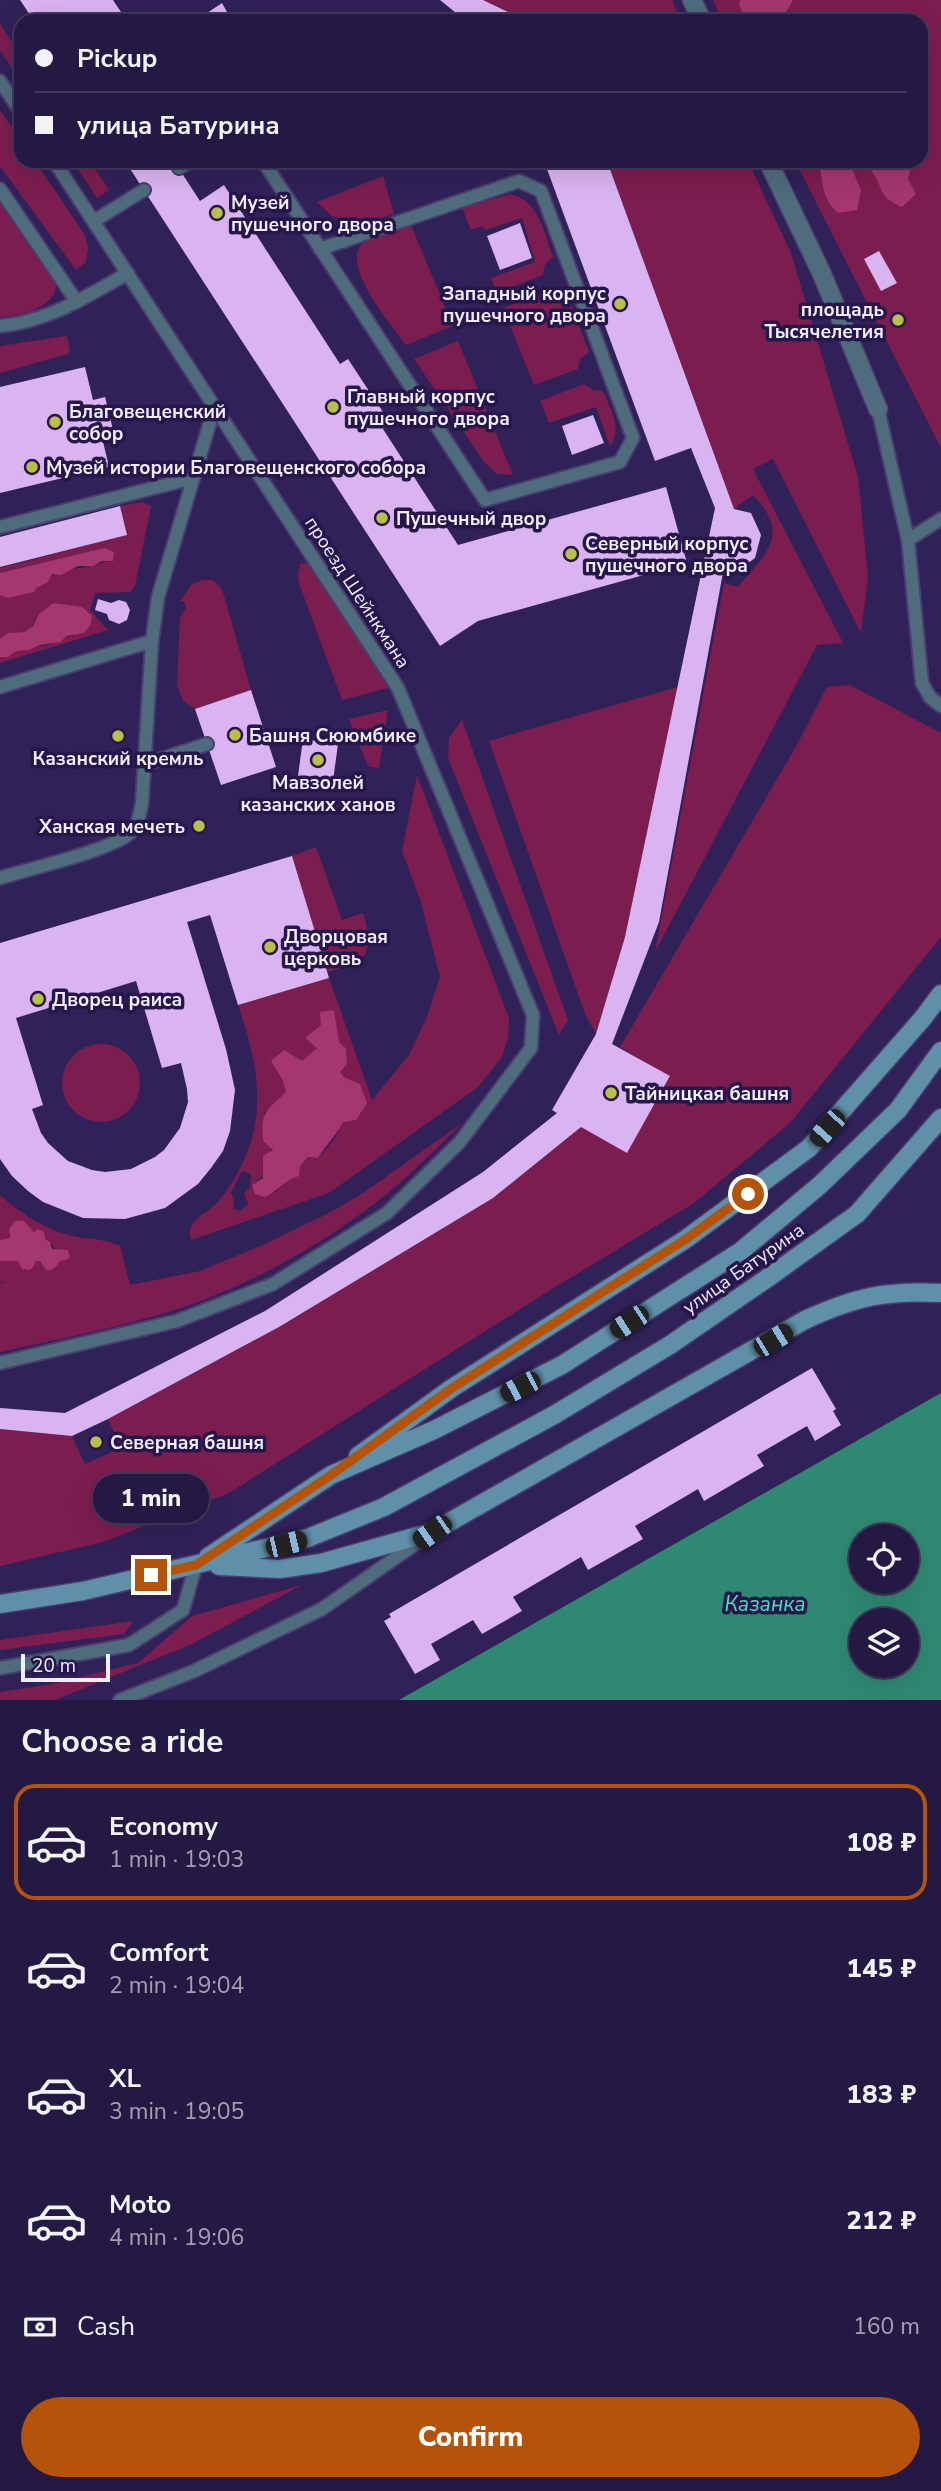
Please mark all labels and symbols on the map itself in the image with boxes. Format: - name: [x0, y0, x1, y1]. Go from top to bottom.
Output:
- place label: Музей пушечного двора: [231, 190, 394, 238]
- marker: Музей пушечного двора: [209, 205, 225, 221]
- place label: Западный корпус пушечного двора: [442, 281, 606, 329]
- marker: Западный корпус пушечного двора: [612, 296, 628, 312]
- place label: площадь Тысячелетия: [765, 297, 884, 345]
- marker: площадь Тысячелетия: [890, 312, 906, 328]
- place label: Главный корпус пушечного двора: [347, 384, 510, 432]
- place label: Благовещенский собор: [69, 399, 226, 447]
- marker: Главный корпус пушечного двора: [325, 399, 341, 415]
- marker: Благовещенский собор: [47, 414, 63, 430]
- place label: Музей истории Благовещенского собора: [46, 455, 426, 481]
- marker: Музей истории Благовещенского собора: [24, 459, 40, 475]
- place label: Пушечный двор: [396, 506, 546, 532]
- marker: Пушечный двор: [374, 510, 390, 526]
- street label: проезд Шейнкмана: [298, 512, 416, 673]
- place label: Северный корпус пушечного двора: [585, 531, 749, 579]
- marker: Северный корпус пушечного двора: [563, 546, 579, 562]
- place label: Башня Сююмбике: [249, 723, 416, 749]
- marker: Башня Сююмбике: [227, 727, 243, 743]
- marker: Казанский кремль: [110, 728, 126, 744]
- place label: Казанский кремль: [32, 746, 204, 772]
- marker: Мавзолей казанских ханов: [310, 752, 326, 768]
- place label: Мавзолей казанских ханов: [240, 770, 396, 818]
- place label: Ханская мечеть: [38, 814, 185, 840]
- marker: Ханская мечеть: [191, 818, 207, 834]
- place label: Дворцовая церковь: [284, 924, 388, 972]
- marker: Дворцовая церковь: [262, 939, 278, 955]
- place label: Дворец раиса: [52, 987, 182, 1013]
- marker: Дворец раиса: [30, 991, 46, 1007]
- place label: Тайницкая башня: [625, 1081, 789, 1107]
- marker: Тайницкая башня: [603, 1085, 619, 1101]
- car: [806, 1105, 849, 1151]
- route start: [732, 1178, 764, 1210]
- street label: улица Батурина: [678, 1217, 810, 1320]
- car: [606, 1302, 653, 1342]
- car: [750, 1320, 797, 1360]
- car: [497, 1368, 544, 1406]
- place label: Северная башня: [110, 1430, 264, 1456]
- marker: Северная башня: [88, 1434, 104, 1450]
- callout: 1 min: [93, 1474, 209, 1522]
- car: [409, 1511, 456, 1553]
- car: [264, 1529, 309, 1559]
- route end: [135, 1559, 167, 1591]
- water label: Казанка: [724, 1590, 806, 1618]
- scale bar: [21, 1651, 110, 1683]

